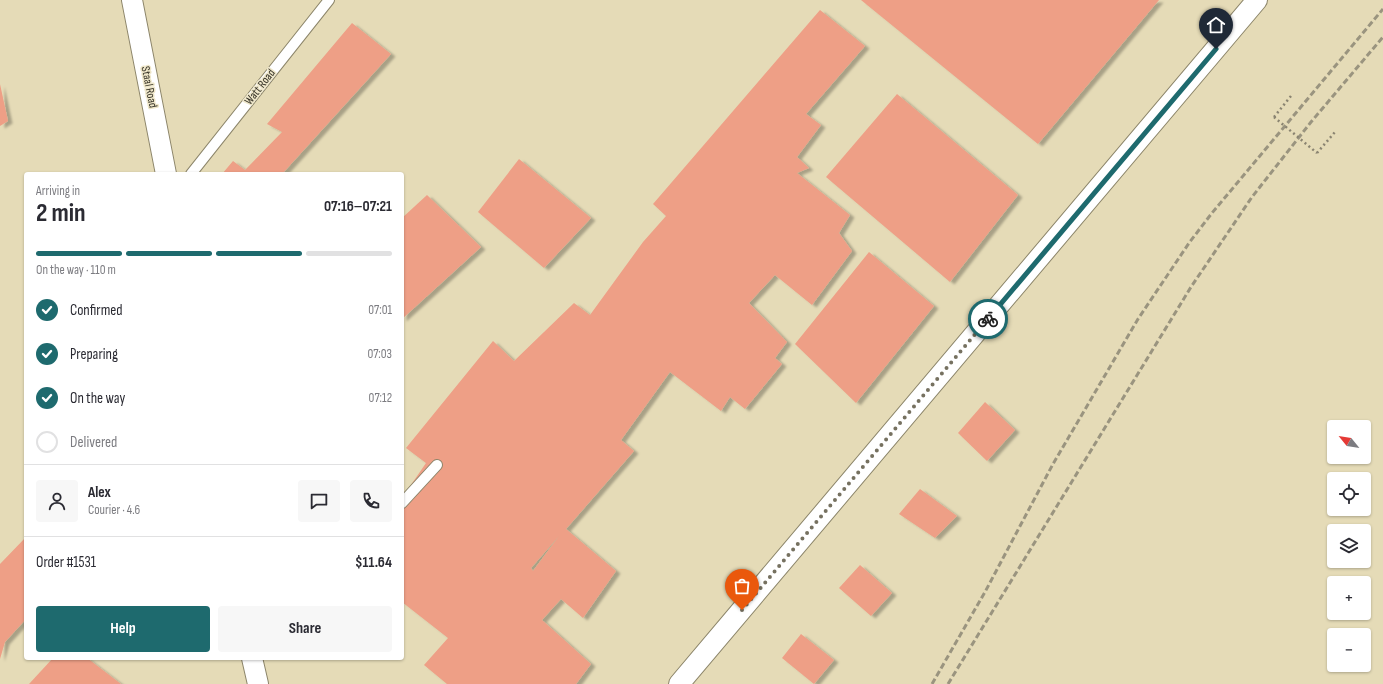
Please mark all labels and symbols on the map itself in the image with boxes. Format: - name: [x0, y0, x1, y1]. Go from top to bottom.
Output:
- pin: [1199, 8, 1233, 49]
- street label: Staal Road: [138, 65, 160, 109]
- street label: Watt Road: [241, 66, 279, 108]
- courier: [968, 299, 1008, 339]
- north arrow: [1327, 420, 1371, 464]
- pin: [725, 569, 759, 610]

